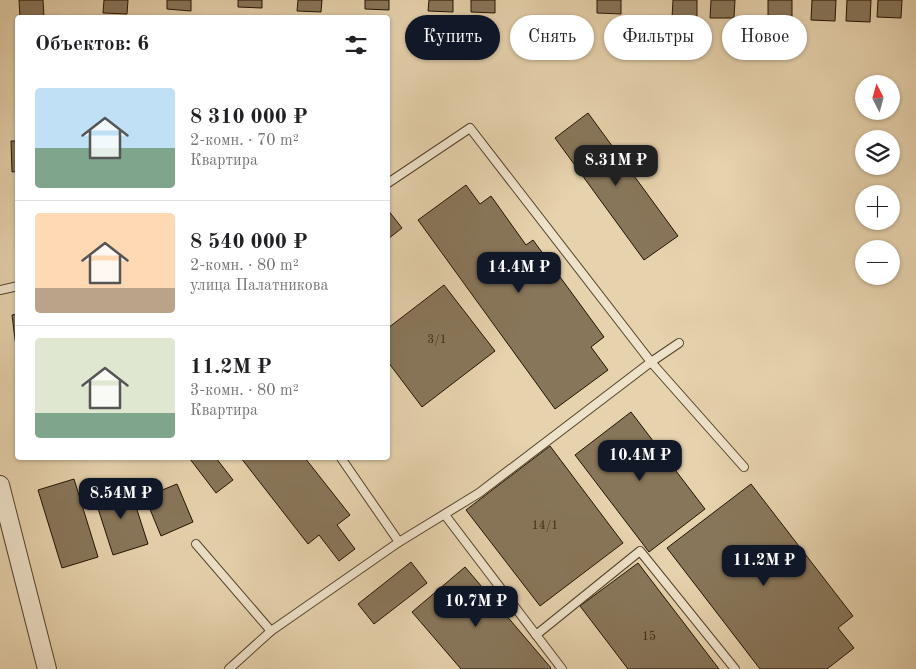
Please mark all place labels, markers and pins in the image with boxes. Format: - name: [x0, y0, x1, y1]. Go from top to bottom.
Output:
- pin: 8.31M ₽: [570, 144, 662, 187]
- pin: 14.4M ₽: [473, 252, 565, 294]
- pin: 10.4M ₽: [594, 440, 686, 482]
- pin: 8.54M ₽: [75, 478, 167, 520]
- pin: 11.2M ₽: [718, 544, 810, 587]
- pin: 10.7M ₽: [430, 586, 522, 628]

